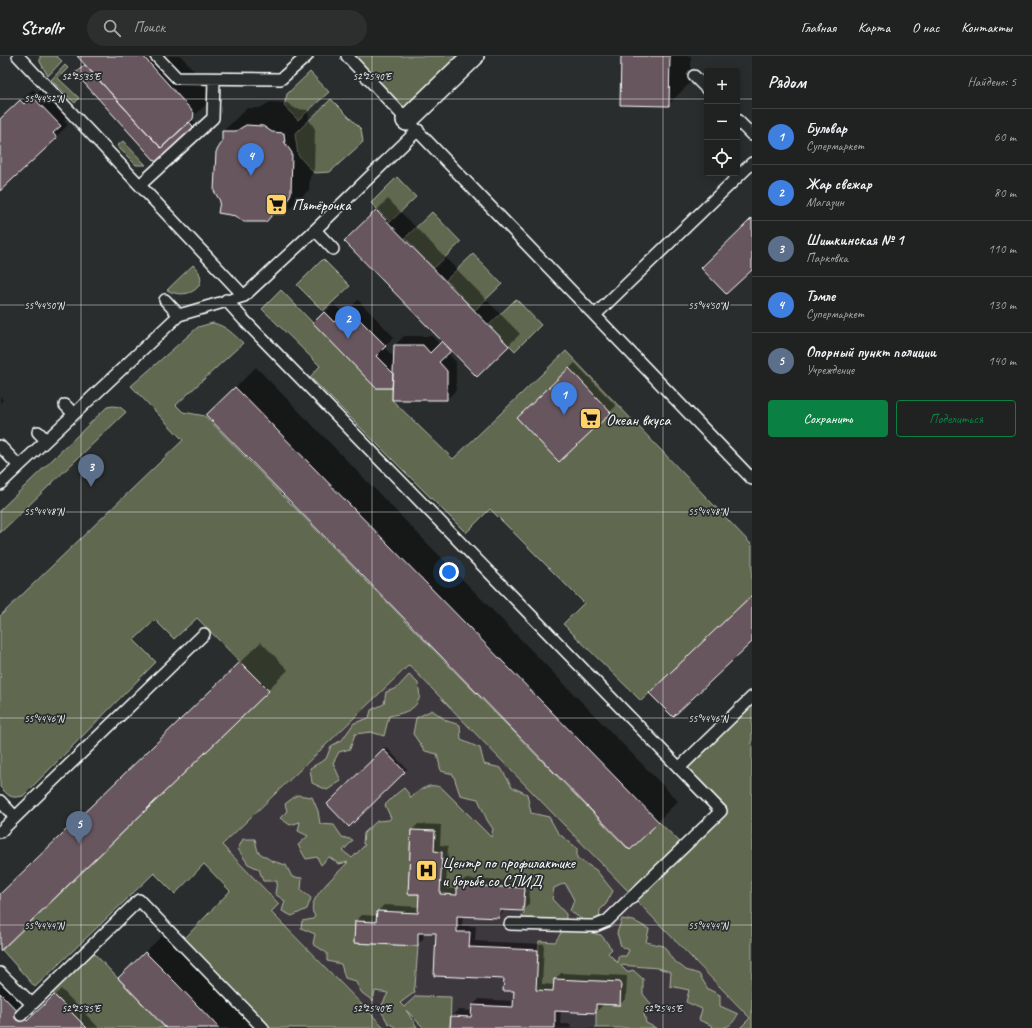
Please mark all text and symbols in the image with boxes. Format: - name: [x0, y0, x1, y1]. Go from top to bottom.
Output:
- search box: [87, 10, 367, 46]
- text: Strollr: [20, 16, 63, 40]
- icon: search: [101, 17, 123, 39]
- text: Поиск: [133, 18, 165, 37]
- text: Главная: [801, 19, 836, 36]
- text: Карта: [858, 19, 890, 36]
- text: О нас: [912, 19, 939, 36]
- text: Контакты: [961, 19, 1012, 36]
- map controls: [704, 68, 740, 176]
- button: +: [704, 68, 740, 104]
- text: 52°25'35"E: [62, 70, 102, 83]
- text: 52°25'40"E: [353, 70, 393, 83]
- text: Рядом: [768, 72, 806, 93]
- text: Найдено: 5: [968, 74, 1016, 90]
- text: 55°44'52"N: [24, 92, 66, 105]
- button: −: [704, 104, 740, 140]
- text: Бульвар: [806, 119, 847, 138]
- text: 1: [778, 129, 784, 145]
- text: 60 m: [994, 129, 1016, 145]
- text: Супермаркет: [806, 138, 864, 154]
- button: locate: [704, 140, 740, 176]
- pin: 4: [238, 143, 264, 176]
- text: Жар свежар: [806, 175, 872, 194]
- text: 2: [778, 185, 784, 201]
- text: 80 m: [994, 185, 1016, 201]
- supermarket icon: Пятёрочка: [263, 191, 289, 217]
- text: Магазин: [806, 194, 844, 210]
- place label: Пятёрочка: [292, 195, 352, 215]
- text: Шишкинская № 1: [806, 231, 903, 250]
- text: 3: [778, 241, 784, 257]
- text: 110 m: [988, 241, 1016, 257]
- text: Парковка: [806, 250, 848, 266]
- text: Тэмле: [806, 287, 835, 306]
- text: 4: [778, 297, 784, 313]
- text: 130 m: [988, 297, 1016, 313]
- text: 55°44'50"N: [24, 299, 66, 312]
- text: 55°44'50"N: [688, 299, 730, 312]
- pin: 2: [335, 306, 361, 339]
- text: Супермаркет: [806, 306, 864, 322]
- text: Опорный пункт полиции: [806, 343, 936, 362]
- text: 5: [778, 353, 784, 369]
- text: 140 m: [988, 353, 1016, 369]
- text: Учреждение: [806, 362, 854, 378]
- pin: 1: [551, 382, 577, 415]
- button: Сохранить: [768, 400, 888, 437]
- button: Поделиться: [896, 400, 1016, 437]
- supermarket icon: Океан вкуса: [578, 406, 604, 432]
- place label: Океан вкуса: [606, 410, 672, 430]
- pin: 3: [78, 454, 104, 487]
- text: 55°44'48"N: [24, 505, 66, 518]
- text: 55°44'48"N: [688, 505, 730, 518]
- your location: [439, 562, 459, 582]
- text: 55°44'46"N: [24, 712, 66, 725]
- text: 55°44'46"N: [688, 712, 730, 725]
- pin: 5: [66, 811, 92, 844]
- place label: Центр по профилактике и борьбе со СПИД: [442, 853, 577, 891]
- hospital icon: Центр по профилактике и борьбе со СПИД: [414, 858, 440, 884]
- text: 55°44'44"N: [24, 919, 66, 932]
- text: 55°44'44"N: [688, 919, 730, 932]
- text: 52°25'35"E: [62, 1002, 102, 1015]
- text: 52°25'40"E: [353, 1002, 393, 1015]
- text: 52°25'45"E: [644, 1002, 684, 1015]

